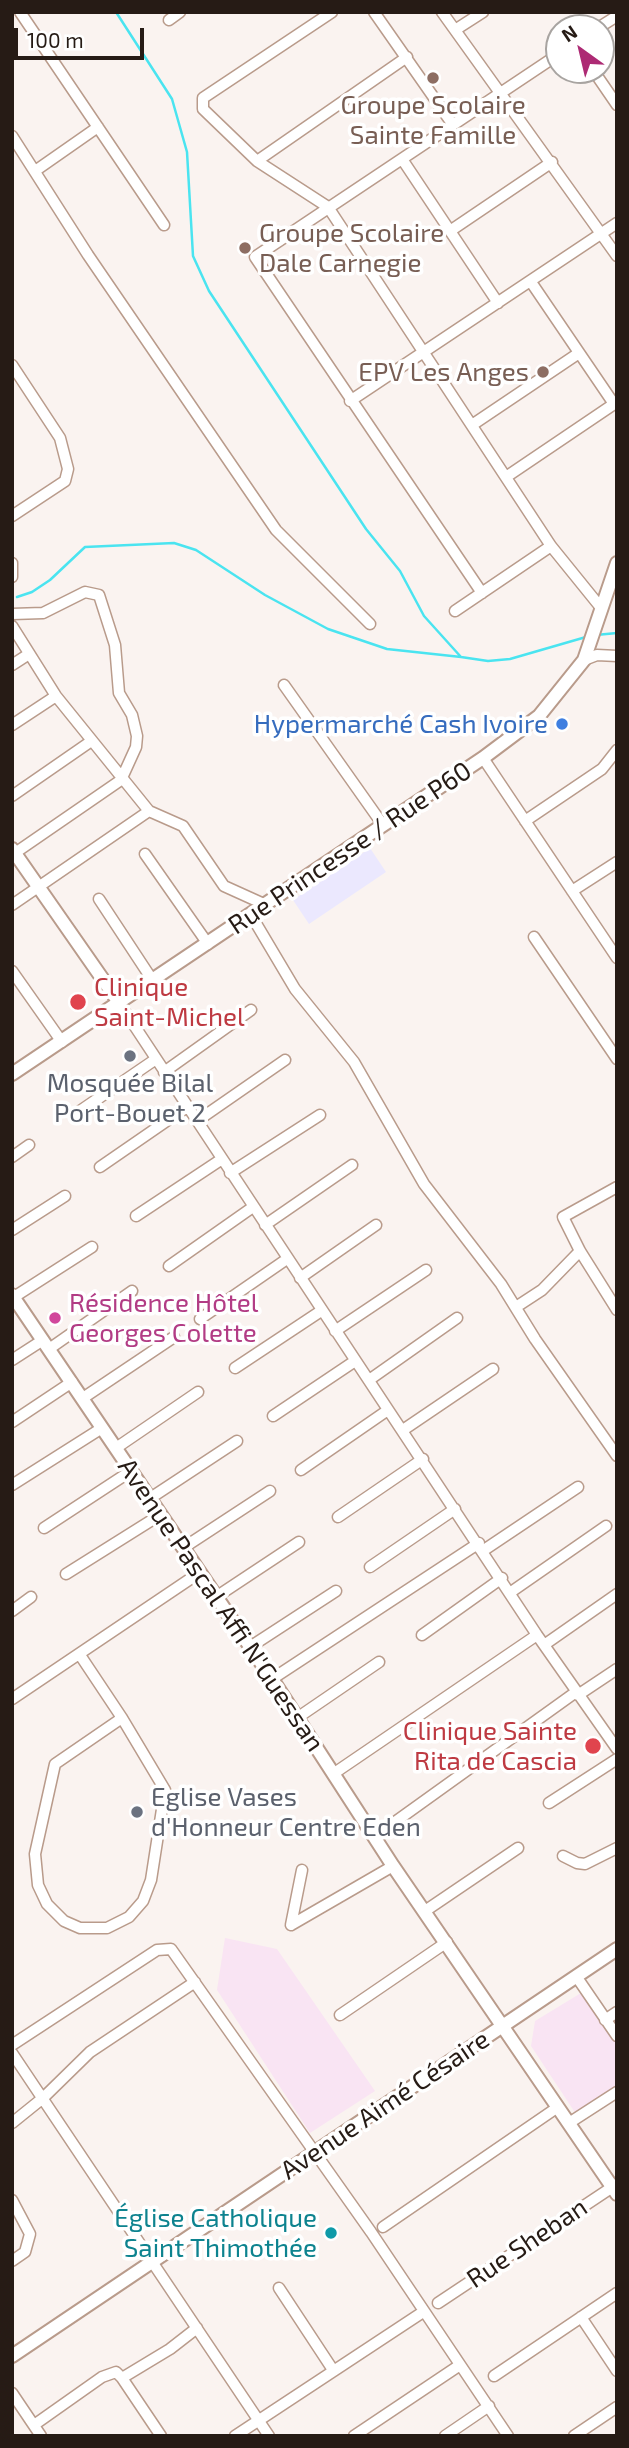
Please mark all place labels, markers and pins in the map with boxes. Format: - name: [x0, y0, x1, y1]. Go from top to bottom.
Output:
- marker: Groupe Scolaire Sainte Famille: [425, 70, 441, 86]
- place label: Groupe Scolaire Sainte Famille: [340, 89, 526, 150]
- place label: Groupe Scolaire Dale Carnegie: [259, 217, 444, 278]
- marker: Groupe Scolaire Dale Carnegie: [237, 240, 253, 256]
- place label: EPV Les Anges: [358, 356, 529, 388]
- marker: EPV Les Anges: [535, 364, 551, 380]
- place label: Hypermarché Cash Ivoire: [254, 708, 548, 740]
- marker: Hypermarché Cash Ivoire: [554, 716, 570, 732]
- place label: Clinique Saint-Michel: [94, 971, 245, 1032]
- marker: Clinique Saint-Michel: [68, 992, 88, 1012]
- marker: Mosquée Bilal Port-Bouet 2: [122, 1048, 138, 1064]
- place label: Mosquée Bilal Port-Bouet 2: [47, 1067, 213, 1128]
- place label: Résidence Hôtel Georges Colette: [69, 1287, 258, 1348]
- marker: Résidence Hôtel Georges Colette: [47, 1310, 63, 1326]
- place label: Clinique Sainte Rita de Cascia: [403, 1715, 577, 1776]
- marker: Clinique Sainte Rita de Cascia: [583, 1736, 603, 1756]
- place label: Eglise Vases d'Honneur Centre Eden: [151, 1781, 421, 1842]
- marker: Eglise Vases d'Honneur Centre Eden: [129, 1804, 145, 1820]
- place label: Église Catholique Saint Thimothée: [114, 2202, 317, 2264]
- marker: Église Catholique Saint Thimothée: [323, 2225, 339, 2241]

